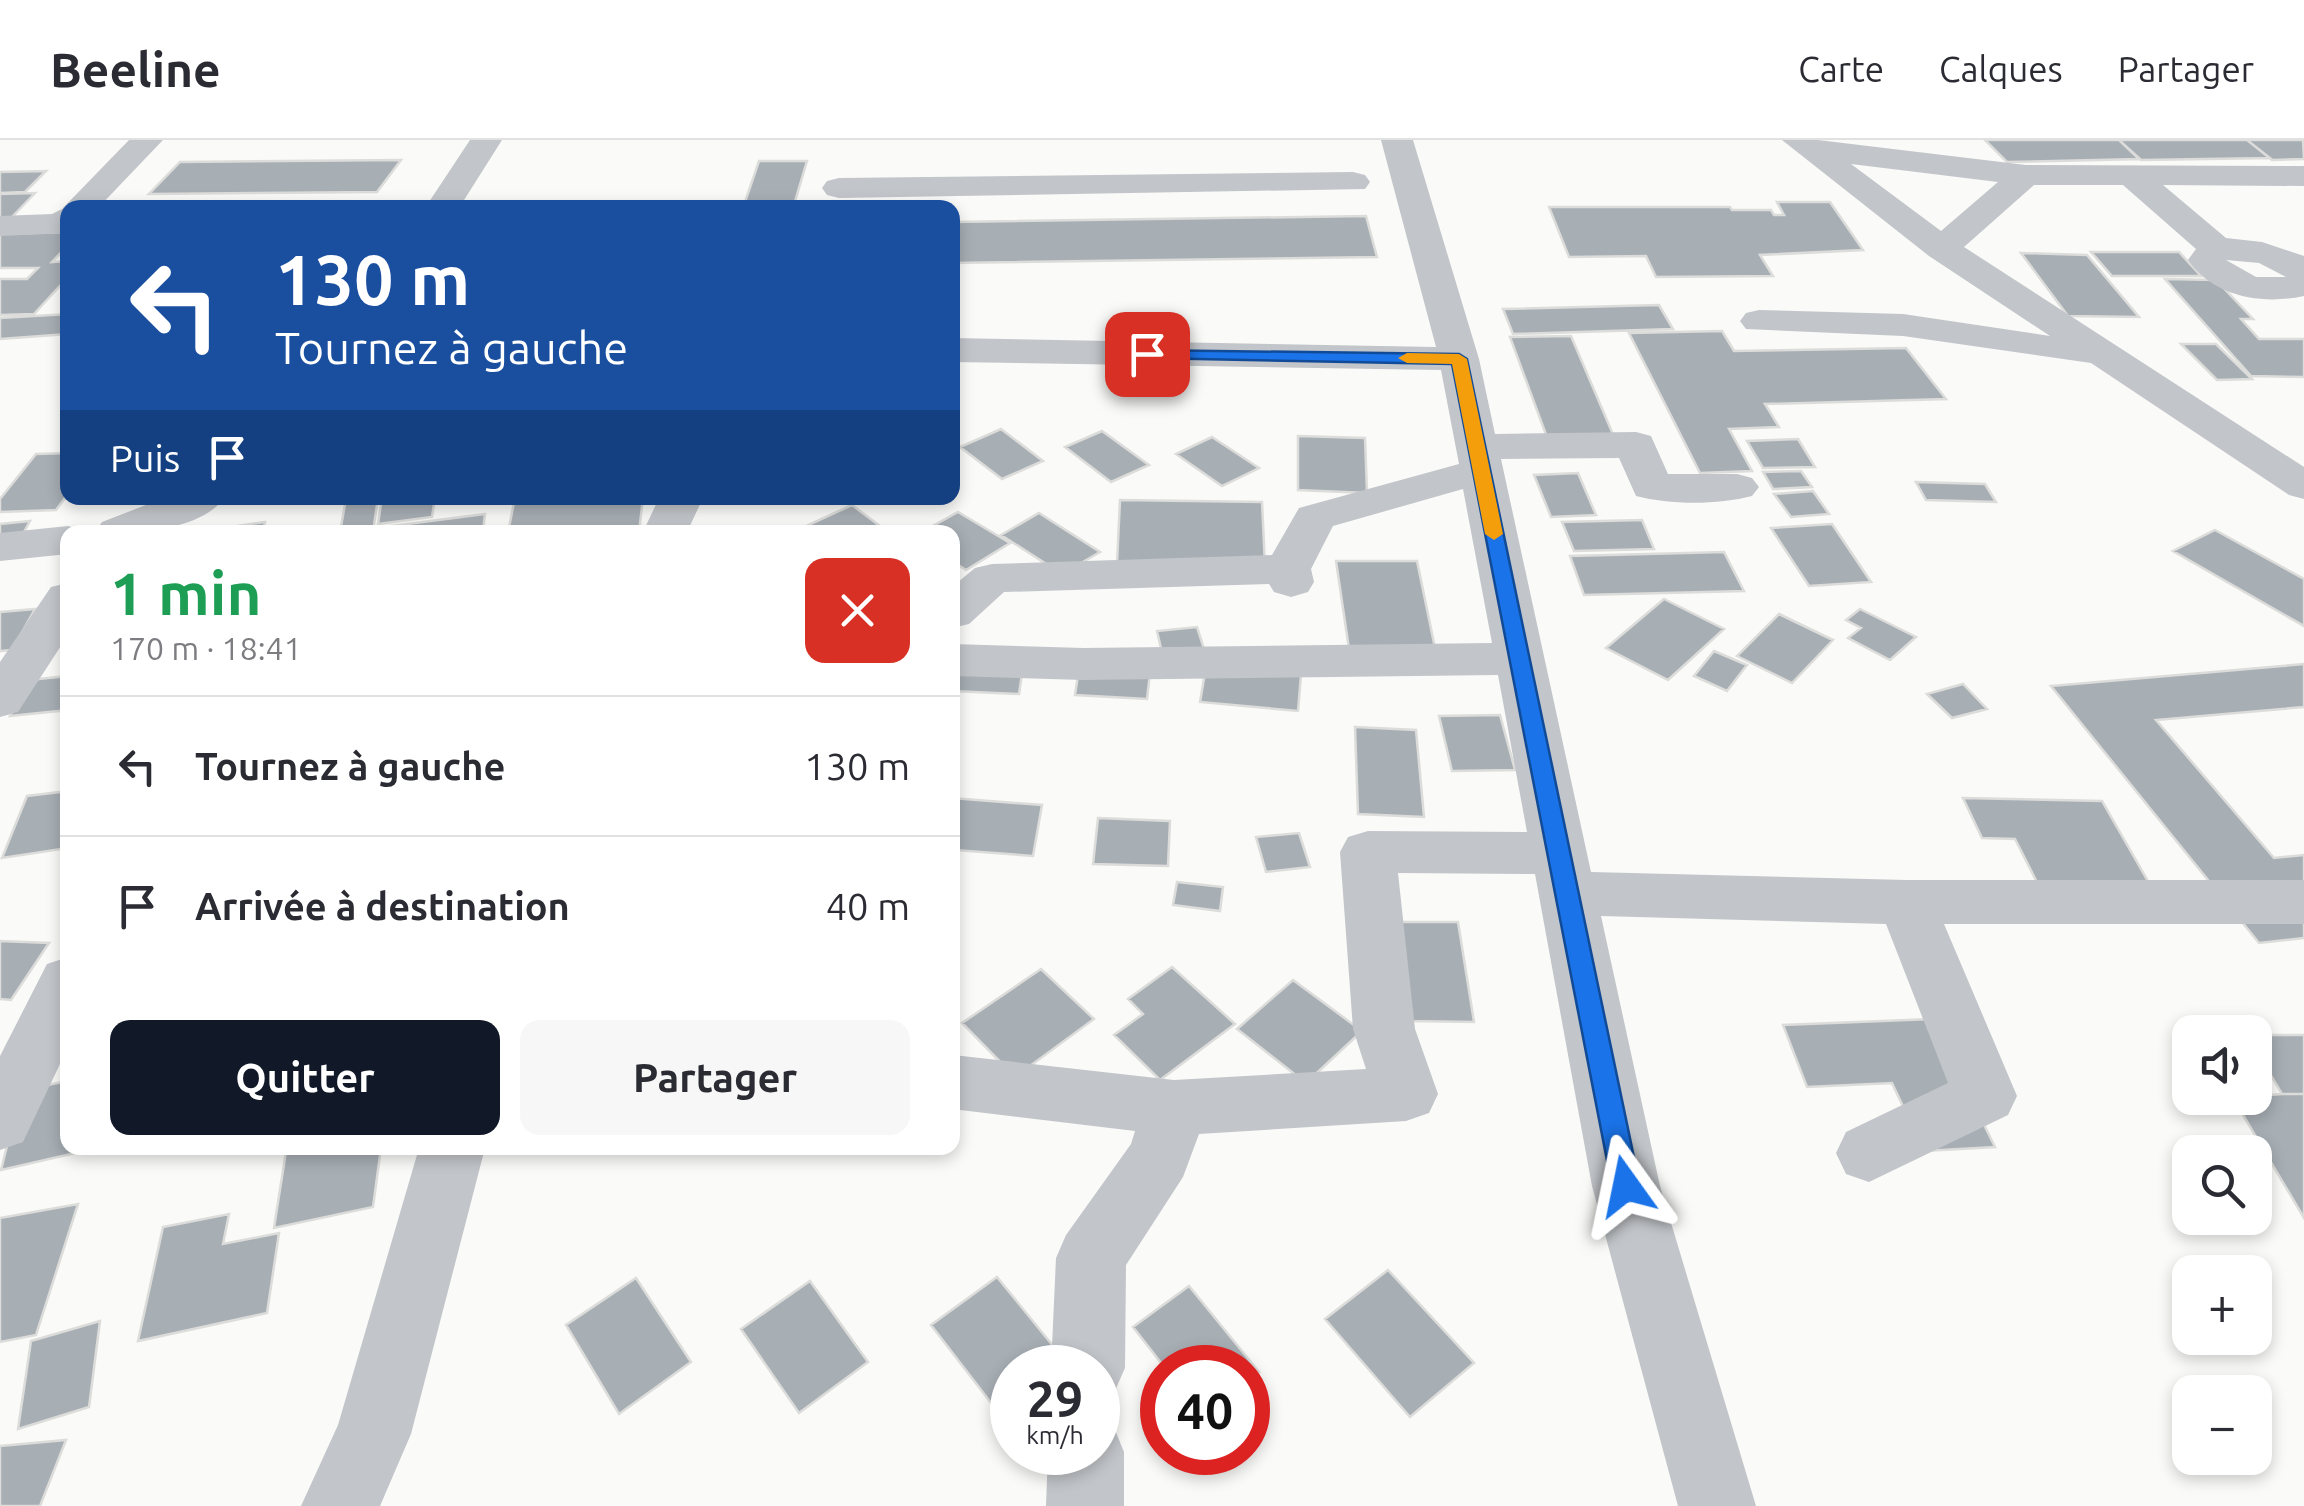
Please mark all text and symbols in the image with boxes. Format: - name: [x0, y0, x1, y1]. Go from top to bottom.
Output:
- text: Beeline: [50, 42, 221, 96]
- text: Carte: [1798, 49, 1884, 89]
- text: Calques: [1939, 49, 2063, 89]
- text: Partager: [2118, 49, 2254, 89]
- icon: left: [110, 240, 240, 370]
- text: 130 m: [275, 240, 470, 318]
- pin: [1105, 312, 1190, 397]
- text: Tournez à gauche: [275, 322, 628, 373]
- icon: arrive: [1120, 327, 1175, 382]
- icon: arrive: [200, 430, 255, 485]
- text: Puis: [110, 437, 180, 479]
- button: close: [805, 558, 910, 663]
- text: 1 min: [110, 559, 262, 626]
- text: 170 m · 18:41: [110, 630, 302, 666]
- icon: left: [110, 739, 165, 794]
- text: Tournez à gauche: [195, 745, 505, 787]
- text: 130 m: [804, 745, 910, 787]
- icon: arrive: [110, 879, 165, 934]
- text: Arrivée à destination: [195, 885, 570, 927]
- text: 40 m: [826, 885, 910, 927]
- map controls: [2172, 1015, 2272, 1475]
- button: sound: [2172, 1015, 2272, 1115]
- button: Quitter: [110, 1020, 500, 1135]
- button: Partager: [520, 1020, 910, 1135]
- position arrow: [1574, 1134, 1678, 1238]
- button: search: [2172, 1135, 2272, 1235]
- button: +: [2172, 1255, 2272, 1355]
- speed limit sign: 40: [1140, 1345, 1270, 1475]
- text: 29: [1027, 1370, 1083, 1426]
- button: −: [2172, 1375, 2272, 1475]
- text: km/h: [1026, 1421, 1084, 1449]

